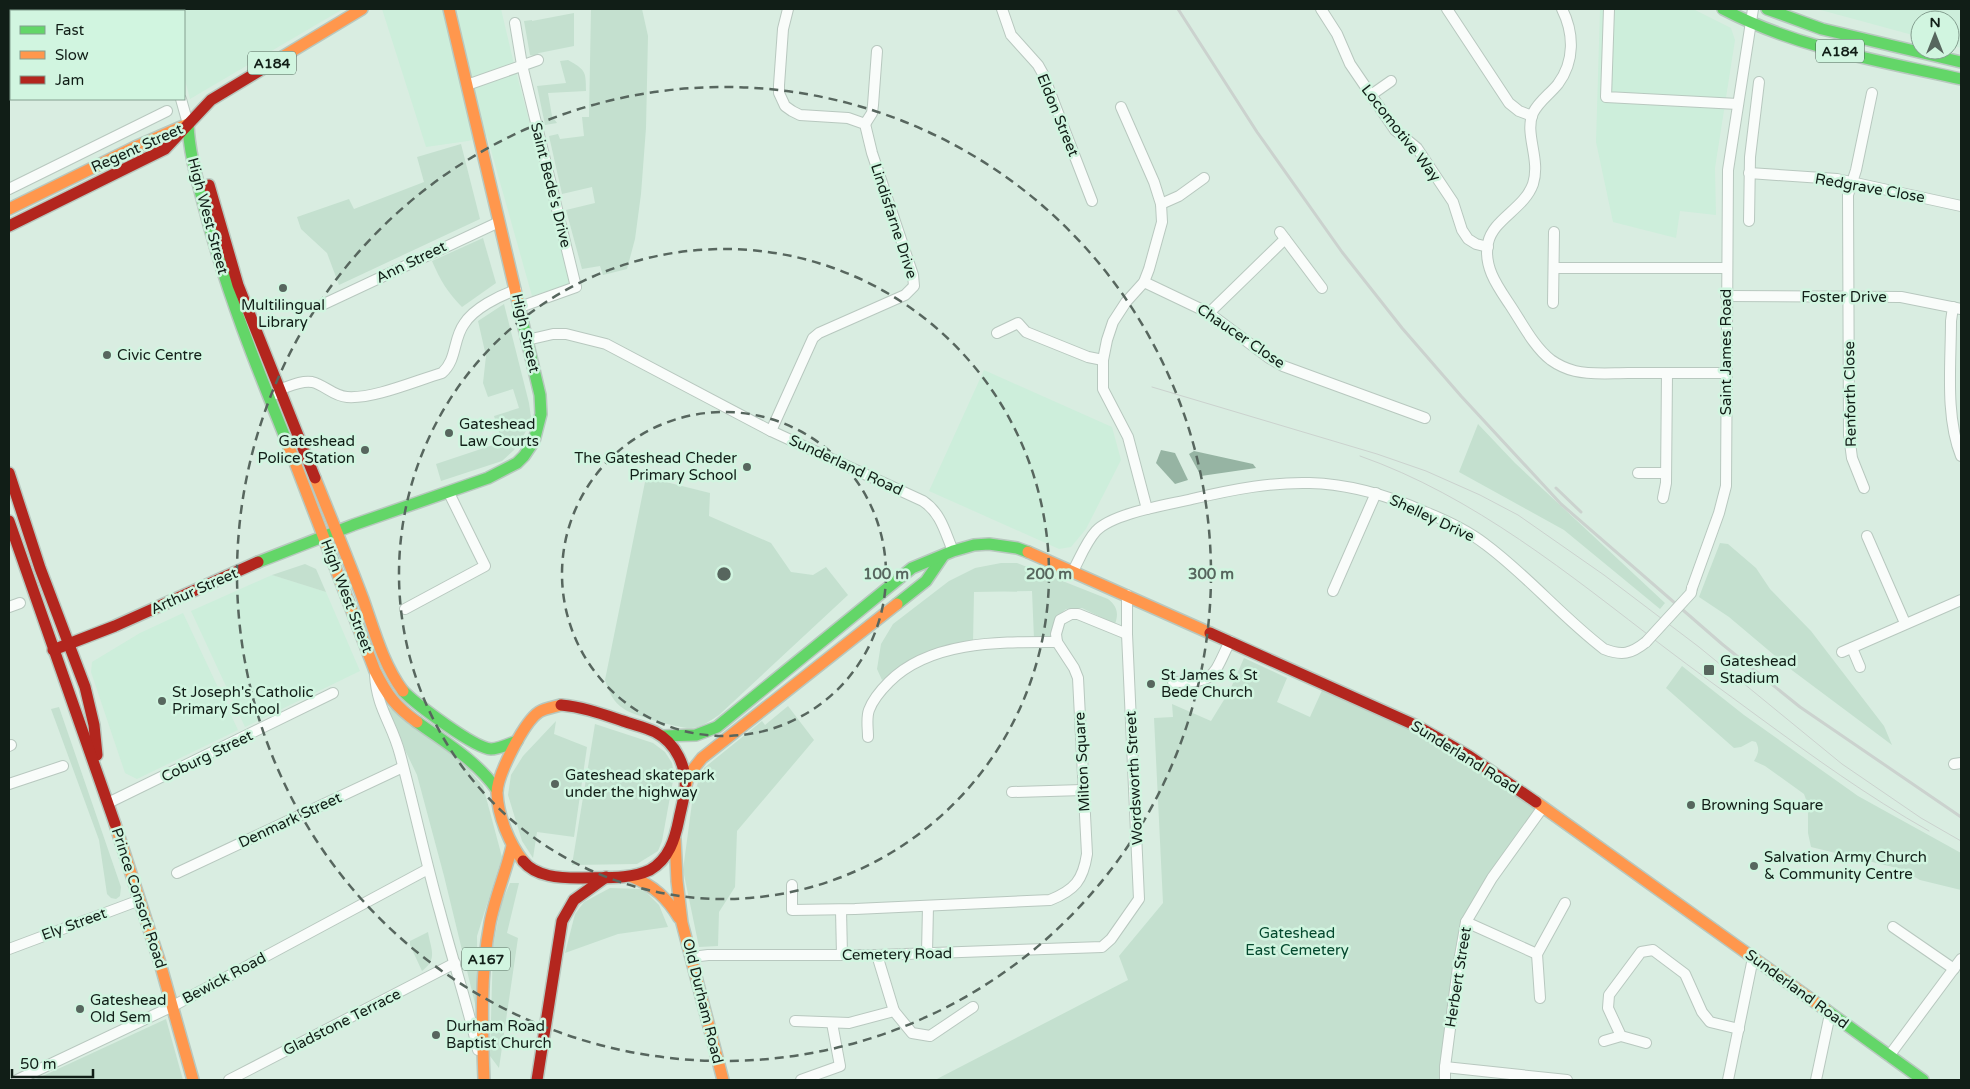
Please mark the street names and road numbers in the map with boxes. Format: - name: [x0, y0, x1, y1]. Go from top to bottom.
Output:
- road number: A184: [1816, 40, 1864, 62]
- road number: A184: [248, 52, 296, 74]
- street label: Eldon Street: [1033, 71, 1083, 159]
- street label: Locomotive Way: [1358, 81, 1444, 185]
- street label: Regent Street: [88, 120, 186, 176]
- street label: Saint Bede's Drive: [527, 121, 575, 249]
- street label: High West Street: [184, 156, 232, 277]
- street label: Lindisfarne Drive: [867, 161, 921, 281]
- street label: Redgrave Close: [1814, 169, 1926, 207]
- street label: Ann Street: [373, 237, 449, 287]
- street label: Foster Drive: [1801, 288, 1887, 306]
- street label: Saint James Road: [1717, 289, 1735, 415]
- street label: High Street: [508, 292, 544, 374]
- street label: Chaucer Close: [1194, 300, 1288, 372]
- street label: Renforth Close: [1840, 341, 1860, 447]
- street label: Sunderland Road: [786, 431, 906, 499]
- street label: Shelley Drive: [1387, 491, 1477, 545]
- street label: High West Street: [317, 537, 377, 656]
- street label: Arthur Street: [148, 564, 241, 618]
- street label: Wordsworth Street: [1121, 710, 1146, 845]
- street label: Milton Square: [1070, 712, 1094, 812]
- street label: Sunderland Road: [1408, 717, 1522, 797]
- street label: Coburg Street: [158, 726, 256, 786]
- street label: Denmark Street: [236, 788, 345, 852]
- street label: Prince Consort Road: [108, 825, 170, 971]
- street label: Ely Street: [39, 904, 109, 944]
- street label: Herbert Street: [1441, 925, 1475, 1029]
- street label: Old Durham Road: [679, 937, 727, 1065]
- street label: Cemetery Road: [842, 944, 952, 964]
- street label: Sunderland Road: [1742, 945, 1852, 1033]
- street label: Bewick Road: [179, 948, 269, 1008]
- road number: A167: [462, 948, 510, 971]
- street label: Gladstone Terrace: [280, 985, 404, 1059]

